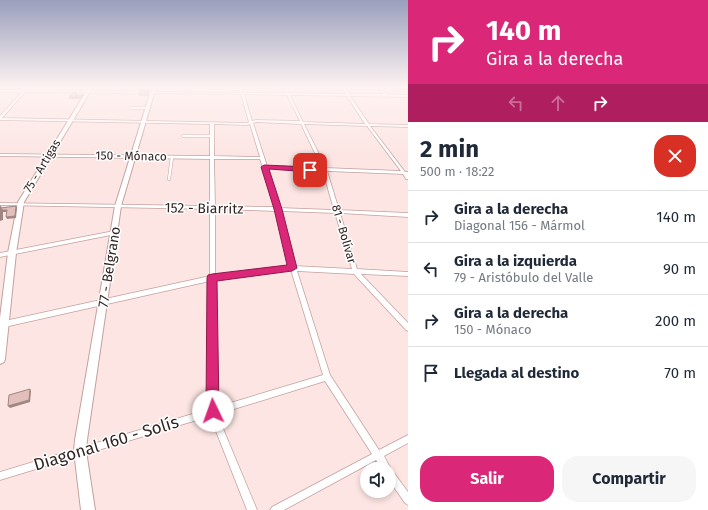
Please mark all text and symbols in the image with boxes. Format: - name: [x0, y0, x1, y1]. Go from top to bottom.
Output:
- text: 140 m: [486, 14, 562, 47]
- icon: right: [420, 16, 472, 68]
- text: Gira a la derecha: [486, 48, 623, 70]
- icon: left: [505, 92, 527, 114]
- icon: ahead: [547, 92, 569, 114]
- icon: right: [589, 92, 611, 114]
- text: 2 min: [420, 135, 479, 163]
- button: close: [654, 135, 696, 177]
- street label: 75 - Artigas: [21, 137, 64, 195]
- street label: 150 - Mónaco: [95, 148, 167, 164]
- pin: [293, 153, 327, 187]
- icon: arrive: [299, 159, 321, 181]
- text: 500 m · 18:22: [420, 164, 494, 179]
- street label: 152 - Biarritz: [164, 199, 244, 218]
- text: Gira a la derecha: [454, 200, 568, 218]
- street label: 81 - Bolívar: [329, 203, 359, 265]
- icon: right: [420, 206, 442, 228]
- text: 140 m: [656, 208, 696, 226]
- text: Diagonal 156 - Mármol: [454, 218, 585, 233]
- street label: 77 - Belgrano: [95, 225, 124, 309]
- text: Gira a la izquierda: [454, 252, 577, 270]
- icon: left: [420, 258, 442, 280]
- text: 90 m: [663, 260, 696, 278]
- text: 79 - Aristóbulo del Valle: [454, 270, 593, 285]
- text: Gira a la derecha: [454, 304, 568, 322]
- icon: right: [420, 310, 442, 332]
- text: 200 m: [655, 312, 696, 330]
- text: 150 - Mónaco: [454, 322, 531, 337]
- icon: arrive: [420, 362, 442, 384]
- text: Llegada al destino: [454, 364, 579, 382]
- text: 70 m: [664, 364, 696, 382]
- position arrow: [192, 390, 234, 432]
- street label: Diagonal 160 - Solís: [31, 411, 181, 476]
- button: Salir: [420, 456, 554, 502]
- button: Compartir: [562, 456, 696, 502]
- map controls: [360, 462, 396, 498]
- button: sound: [360, 462, 396, 498]

